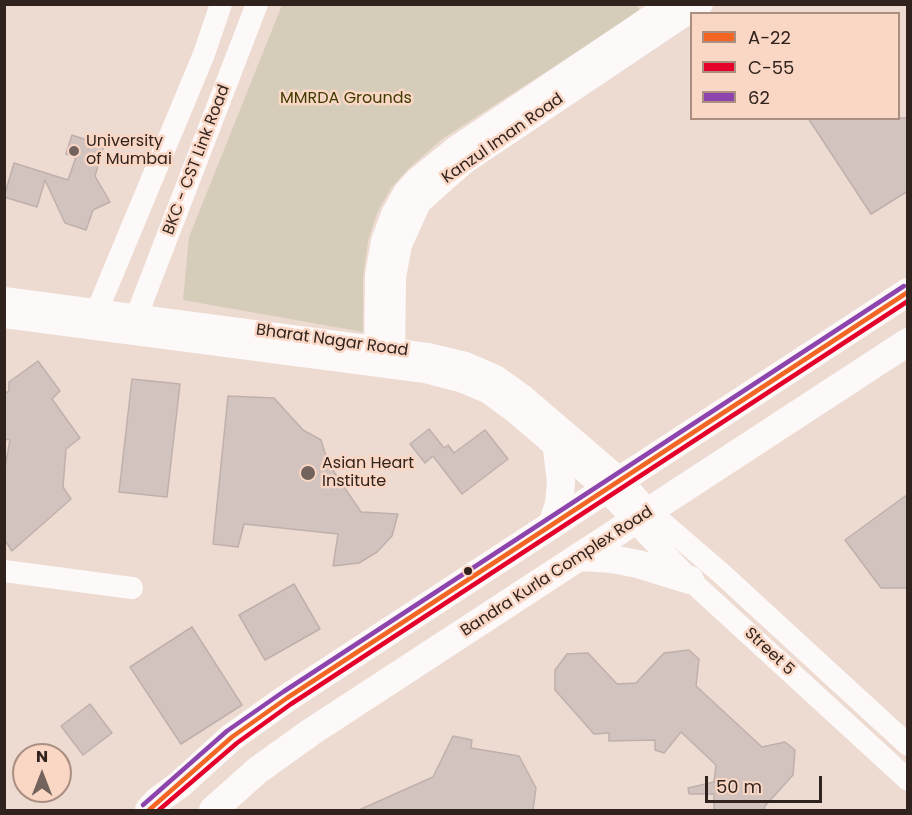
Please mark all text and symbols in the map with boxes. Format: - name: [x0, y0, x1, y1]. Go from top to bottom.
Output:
- legend: [690, 12, 900, 120]
- text: A-22: [748, 25, 791, 50]
- text: C-55: [748, 55, 794, 80]
- street label: BKC - CST Link Road: [160, 82, 234, 238]
- text: 62: [748, 85, 770, 110]
- park label: MMRDA Grounds: [280, 89, 412, 109]
- street label: Kanzul Iman Road: [439, 90, 567, 188]
- place label: University of Mumbai: [86, 132, 172, 170]
- marker: University of Mumbai: [67, 144, 81, 158]
- street label: Bharat Nagar Road: [255, 321, 409, 361]
- place label: Asian Heart Institute: [322, 454, 414, 492]
- marker: Asian Heart Institute: [299, 464, 317, 482]
- street label: Bandra Kurla Complex Road: [457, 503, 657, 641]
- unlabelled marker: [462, 565, 474, 577]
- street label: Street 5: [740, 624, 798, 680]
- north arrow: [12, 743, 72, 803]
- text: N: [36, 745, 48, 768]
- scale bar: [708, 764, 825, 802]
- text: 50 m: [716, 774, 762, 799]

